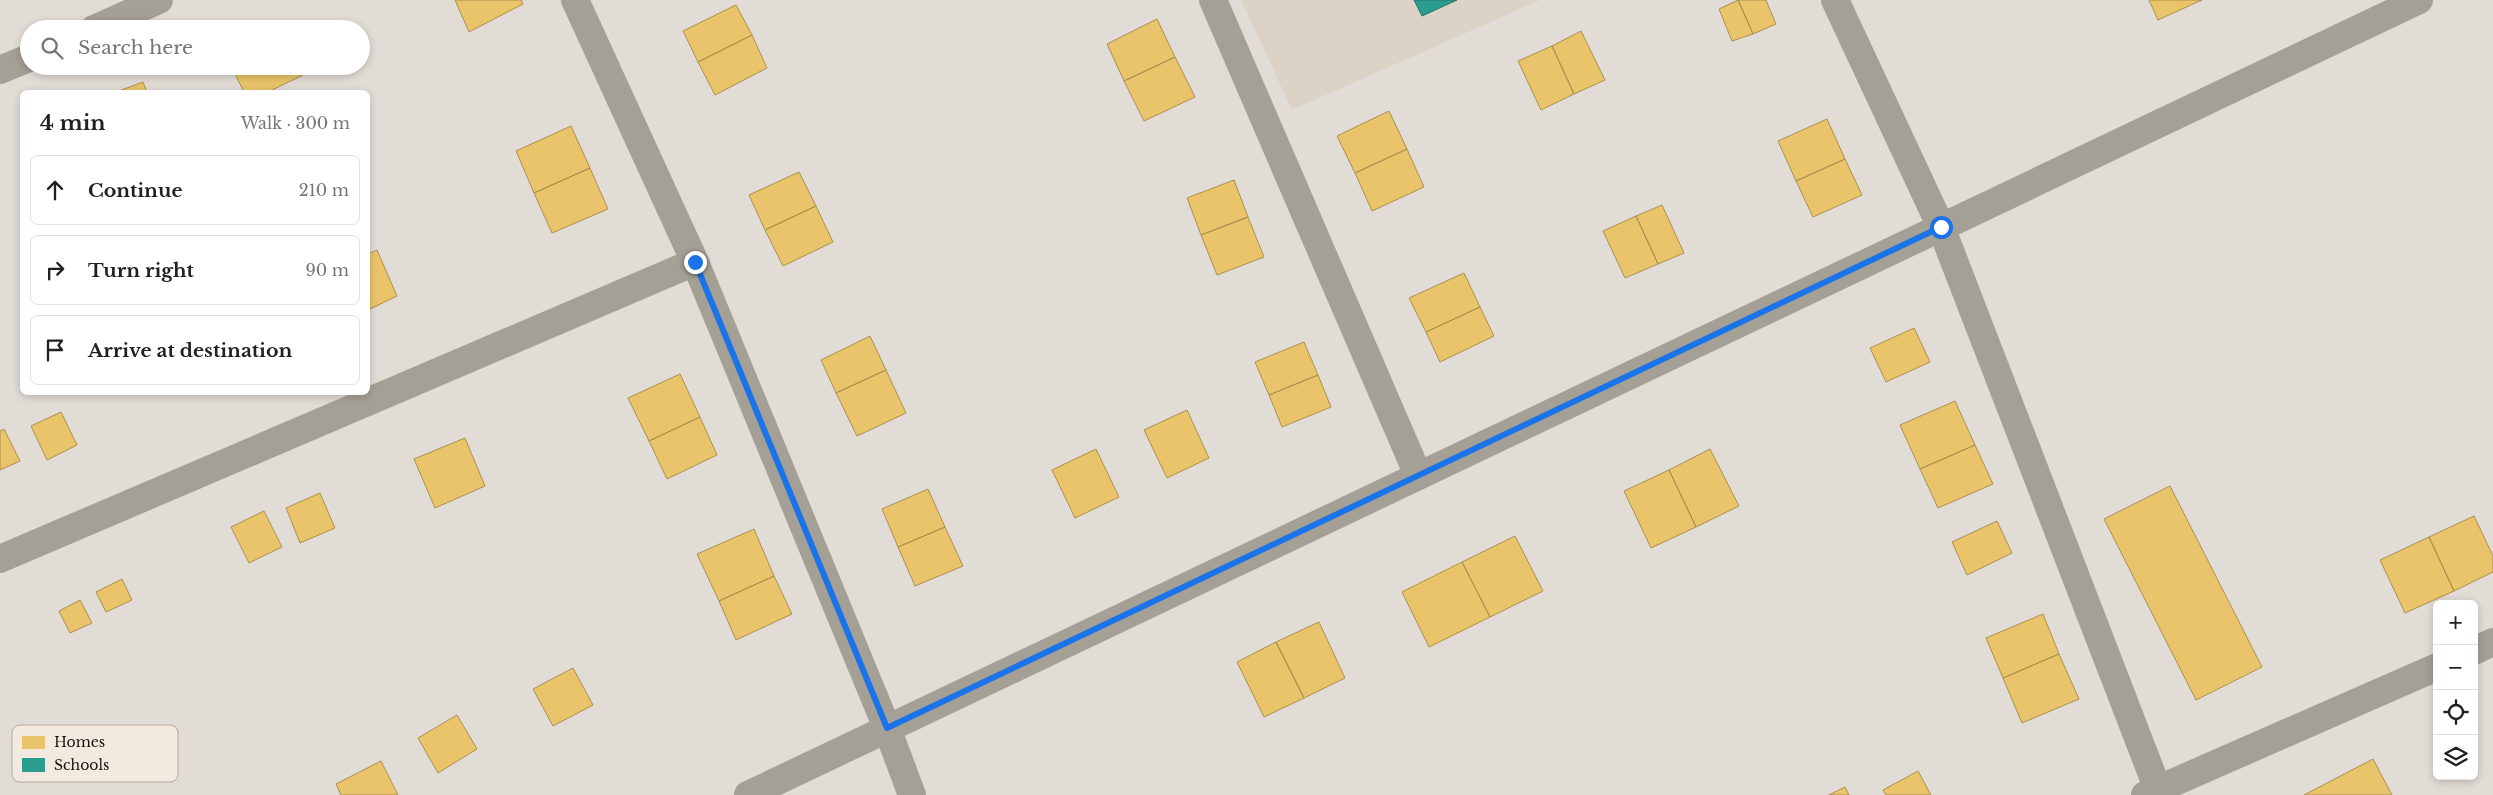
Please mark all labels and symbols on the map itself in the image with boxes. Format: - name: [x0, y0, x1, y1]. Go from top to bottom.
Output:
- route start: [1930, 216, 1953, 239]
- route end: [684, 251, 707, 274]
- legend: [12, 725, 178, 782]
- text: Homes: [54, 733, 105, 751]
- text: Schools: [54, 756, 109, 774]

